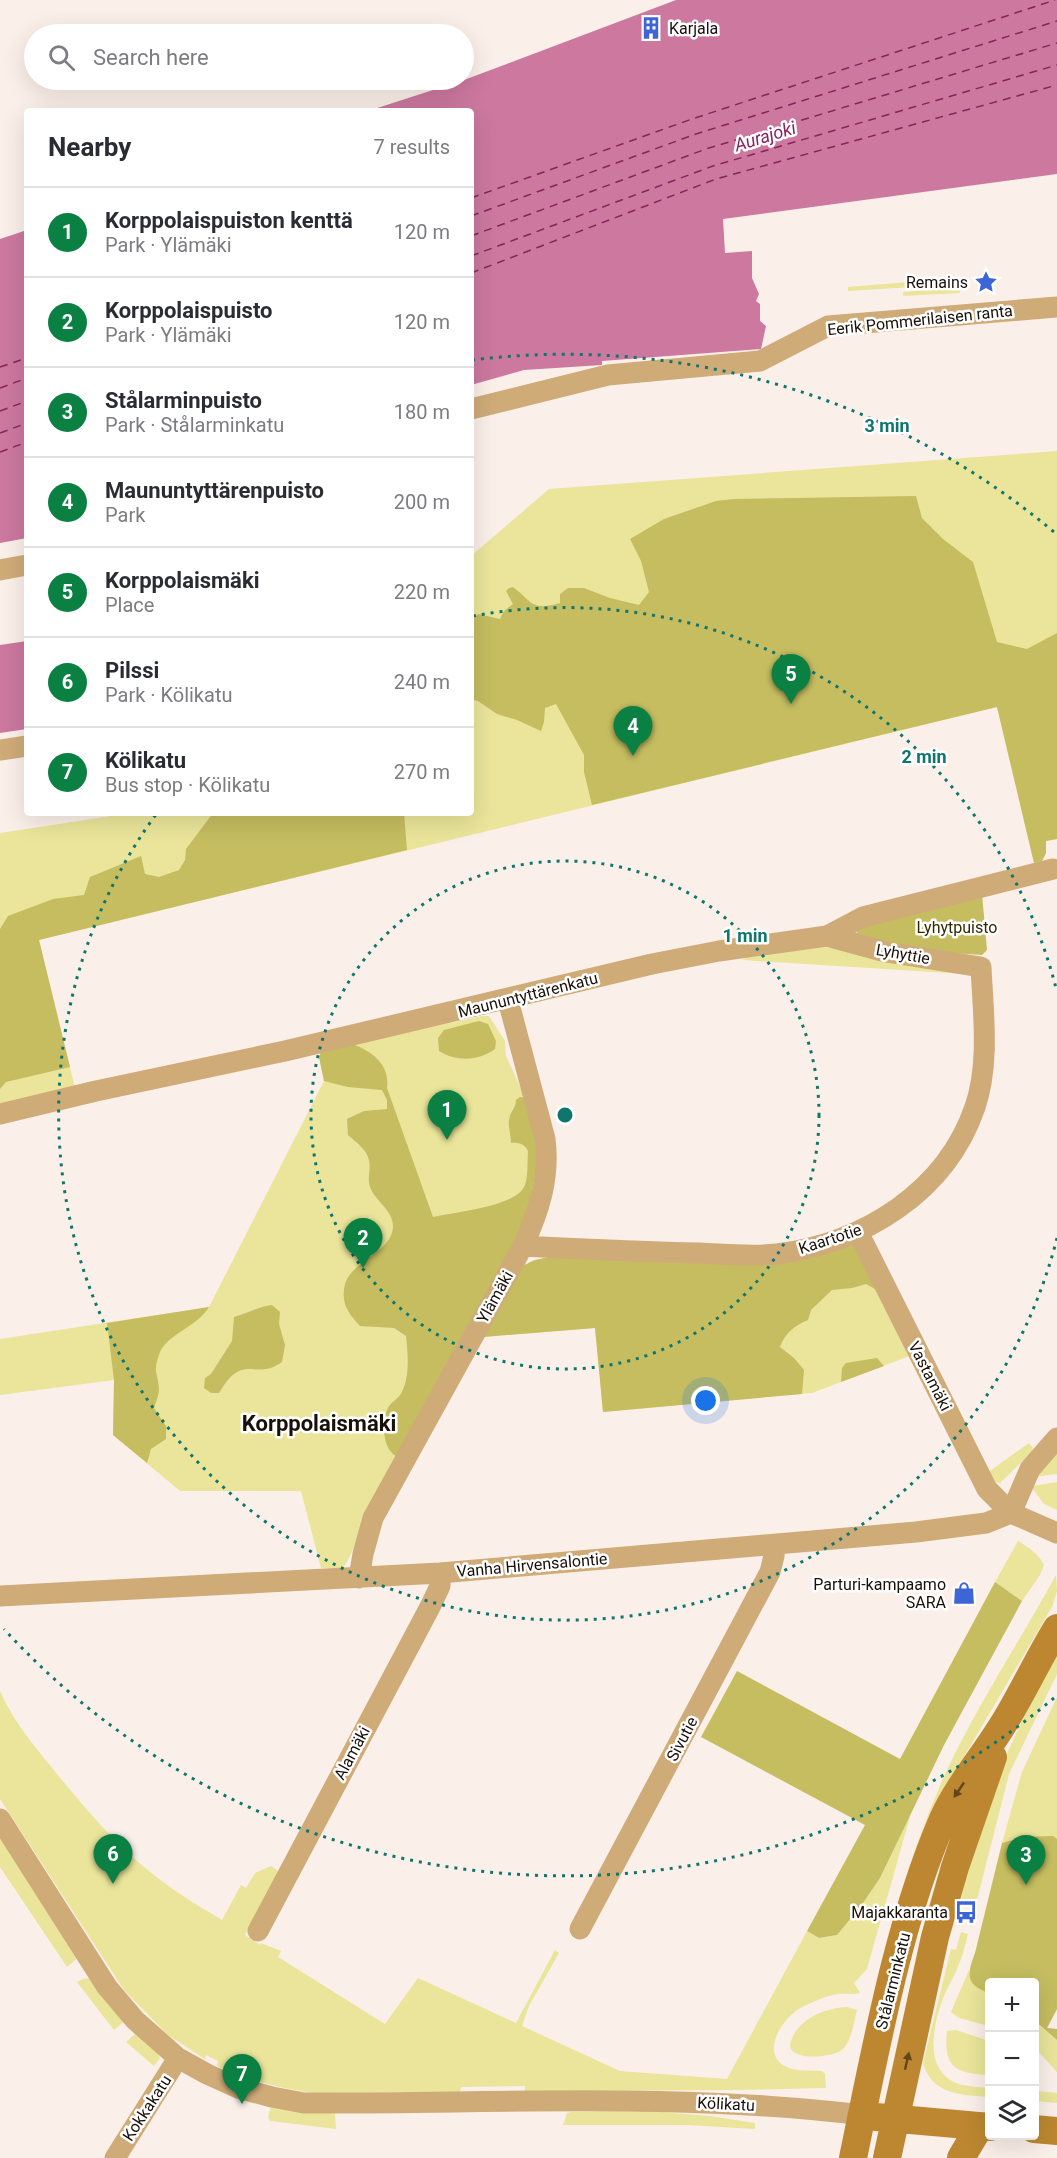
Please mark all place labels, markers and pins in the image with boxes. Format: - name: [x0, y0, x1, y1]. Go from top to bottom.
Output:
- building icon: Karjala: [638, 15, 664, 41]
- place label: Karjala: [669, 19, 718, 38]
- place icon: Remains: [973, 269, 999, 295]
- place label: Remains: [906, 273, 968, 292]
- pin: 5: [772, 654, 810, 704]
- pin: 4: [614, 706, 652, 756]
- pin: 1: [428, 1090, 466, 1140]
- centre of rings: [555, 1105, 575, 1125]
- pin: 2: [344, 1218, 382, 1268]
- place label: Parturi-kampaamo SARA: [813, 1575, 947, 1612]
- shop icon: Parturi-kampaamo SARA: [951, 1580, 977, 1606]
- pin: 6: [94, 1834, 132, 1884]
- pin: 3: [1006, 1836, 1046, 1885]
- bus stop icon: Majakkaranta: [953, 1899, 979, 1925]
- place label: Majakkaranta: [851, 1903, 948, 1922]
- pin: 7: [222, 2054, 262, 2104]

